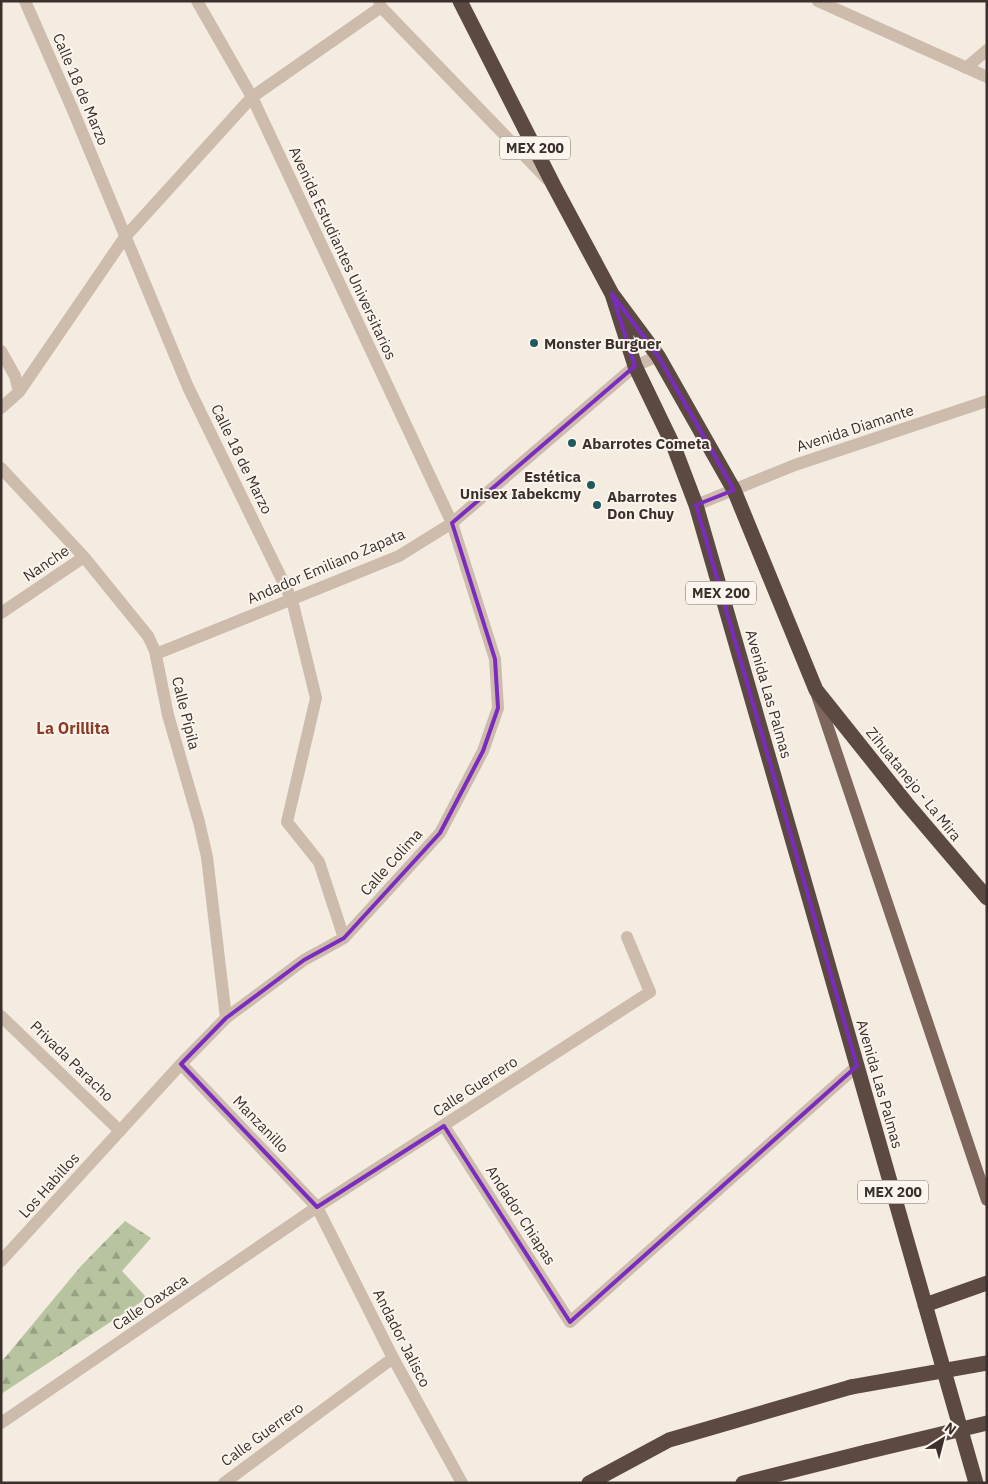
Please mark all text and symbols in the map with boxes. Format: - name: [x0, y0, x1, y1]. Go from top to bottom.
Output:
- street label: Calle 18 de Marzo: [49, 30, 113, 148]
- road number: MEX 200: [500, 136, 570, 160]
- street label: Avenida Estudiantes Universitarios: [285, 143, 401, 363]
- place label: Monster Burguer: [544, 334, 661, 353]
- marker: Monster Burguer: [528, 337, 540, 349]
- street label: Avenida Diamante: [794, 400, 916, 456]
- street label: Calle 18 de Marzo: [207, 401, 277, 517]
- place label: Abarrotes Cometa: [582, 434, 710, 453]
- marker: Abarrotes Cometa: [566, 437, 578, 449]
- place label: Estética Unisex Iabekcmy: [460, 467, 581, 503]
- marker: Estética Unisex Iabekcmy: [585, 479, 597, 491]
- place label: Abarrotes Don Chuy: [607, 487, 677, 523]
- marker: Abarrotes Don Chuy: [591, 499, 603, 511]
- street label: Andador Emiliano Zapata: [244, 524, 408, 608]
- street label: Nanche: [19, 541, 73, 585]
- road number: MEX 200: [686, 582, 756, 604]
- street label: Avenida Las Palmas: [742, 627, 796, 761]
- street label: Calle Pípila: [168, 675, 204, 751]
- district label: La Orillita: [36, 718, 110, 738]
- street label: Zihuatanejo - La Mira: [862, 723, 966, 845]
- street label: Calle Colima: [356, 824, 426, 900]
- street label: Privada Paracho: [26, 1016, 118, 1106]
- street label: Avenida Las Palmas: [853, 1017, 907, 1151]
- street label: Calle Guerrero: [429, 1052, 521, 1120]
- street label: Manzanillo: [229, 1091, 293, 1157]
- street label: Los Habillos: [15, 1148, 83, 1222]
- street label: Andador Chiapas: [482, 1162, 560, 1268]
- road number: MEX 200: [858, 1180, 928, 1204]
- street label: Calle Oaxaca: [109, 1270, 191, 1334]
- street label: Andador Jalisco: [369, 1286, 435, 1390]
- street label: Calle Guerrero: [217, 1398, 307, 1470]
- north arrow: [918, 1414, 968, 1464]
- text: N: [941, 1418, 960, 1439]

